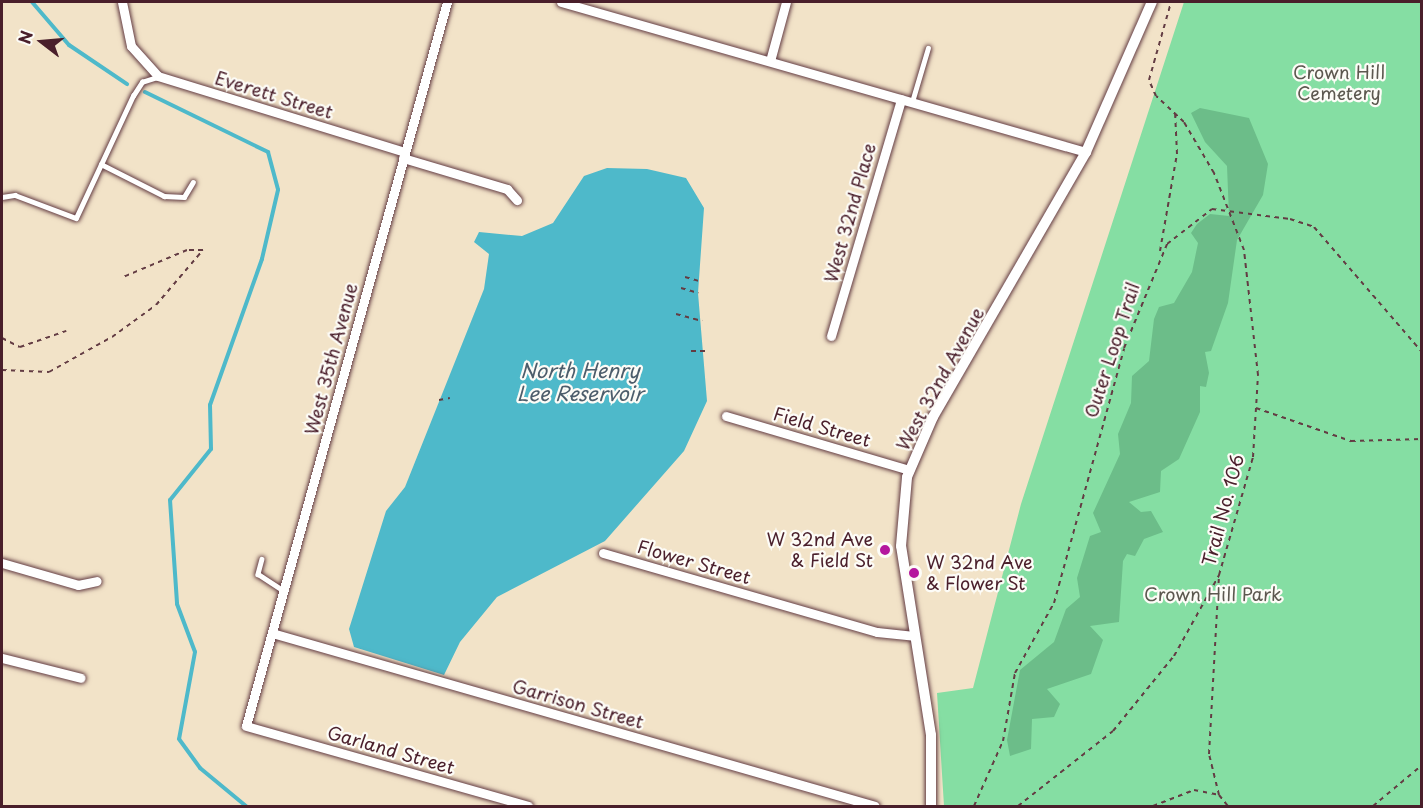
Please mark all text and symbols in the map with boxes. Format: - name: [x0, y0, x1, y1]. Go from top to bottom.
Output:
- north arrow: [12, 12, 72, 72]
- text: N: [11, 28, 38, 46]
- park label: Crown Hill Cemetery: [1294, 62, 1384, 104]
- street label: Everett Street: [212, 67, 336, 123]
- street label: West 32nd Place: [820, 140, 880, 286]
- street label: Outer Loop Trail: [1080, 279, 1144, 421]
- street label: West 35th Avenue: [300, 281, 362, 437]
- street label: West 32nd Avenue: [892, 303, 988, 455]
- water label: North Henry Lee Reservoir: [516, 358, 644, 405]
- street label: Field Street: [771, 403, 873, 451]
- street label: Trail No. 106: [1198, 452, 1248, 568]
- place label: W 32nd Ave & Field St: [765, 529, 873, 572]
- street label: Flower Street: [635, 536, 753, 588]
- marker: W 32nd Ave & Field St: [878, 543, 892, 557]
- place label: W 32nd Ave & Flower St: [926, 552, 1034, 594]
- marker: W 32nd Ave & Flower St: [907, 566, 921, 580]
- park label: Crown Hill Park: [1145, 583, 1281, 605]
- street label: Garrison Street: [510, 675, 646, 733]
- street label: Garland Street: [325, 722, 457, 778]

